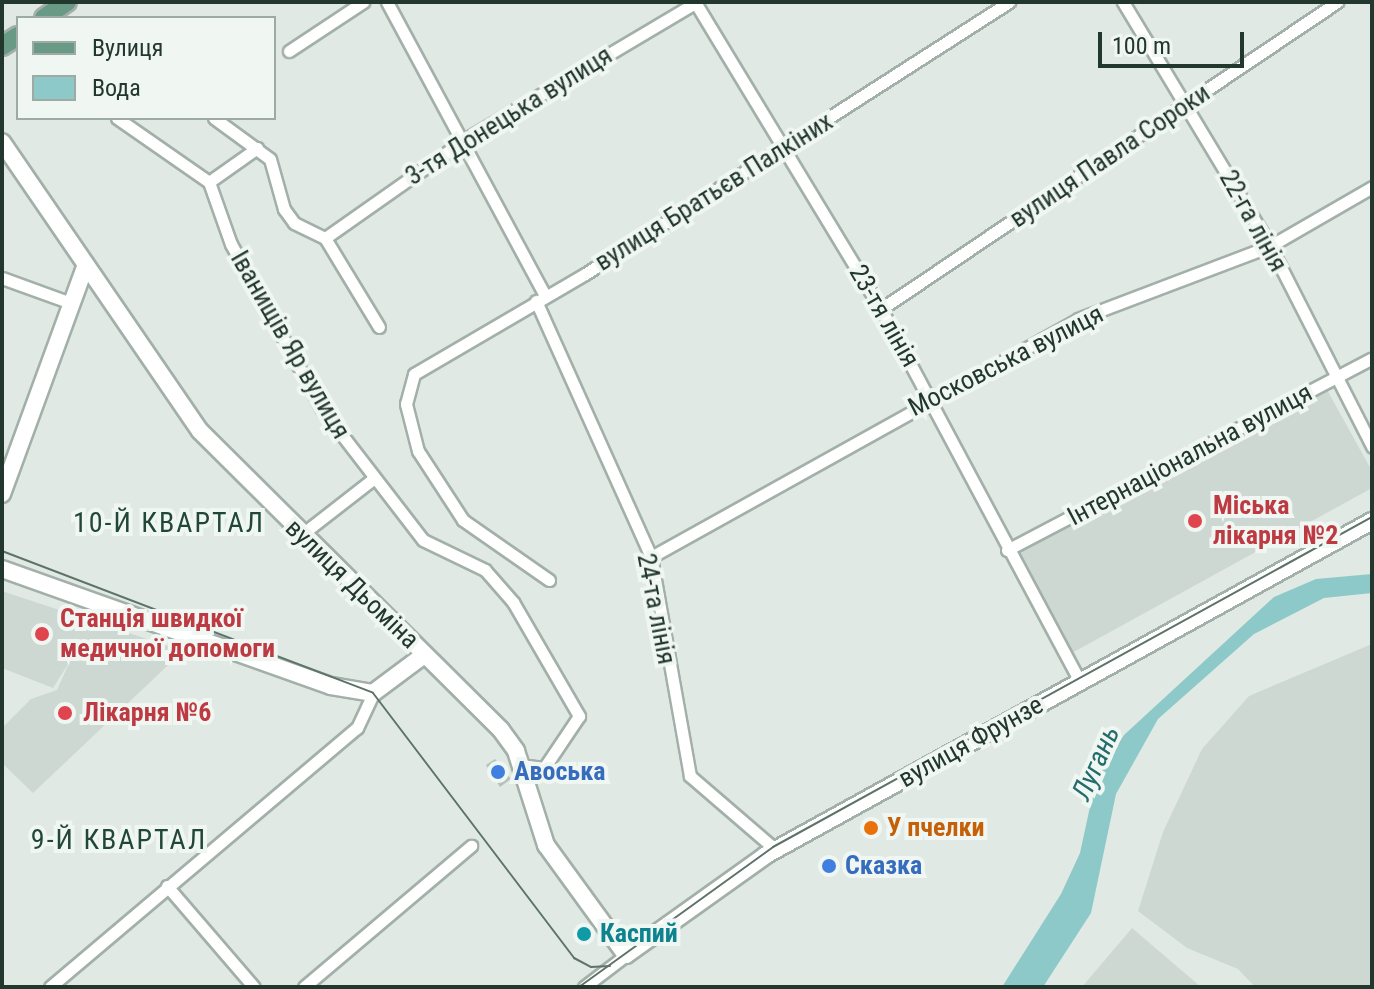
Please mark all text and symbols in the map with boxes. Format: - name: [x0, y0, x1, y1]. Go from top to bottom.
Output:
- legend: [16, 16, 276, 120]
- scale bar: [1102, 16, 1248, 66]
- text: 100 m: [1112, 32, 1171, 60]
- text: Вулиця: [92, 34, 163, 62]
- street label: 3-тя Донецька вулиця: [400, 40, 618, 192]
- text: Вода: [92, 74, 141, 102]
- street label: вулиця Павла Сороки: [1004, 77, 1216, 235]
- street label: вулиця Братьєв Палкіних: [589, 106, 839, 278]
- street label: 22-га лінія: [1212, 165, 1294, 277]
- street label: Іванищів Яр вулиця: [224, 245, 356, 445]
- street label: 23-тя лінія: [842, 259, 926, 373]
- street label: Московська вулиця: [903, 298, 1109, 424]
- street label: Інтернаціональна вулиця: [1062, 377, 1318, 533]
- place label: Міська лікарня №2: [1213, 490, 1338, 552]
- district label: 10-Й КВАРТАЛ: [73, 506, 265, 540]
- marker: Міська лікарня №2: [1184, 510, 1206, 532]
- street label: вулиця Дьоміна: [279, 513, 425, 655]
- street label: 24-та лінія: [630, 551, 682, 667]
- place label: Станція швидкої медичної допомоги: [60, 603, 275, 664]
- marker: Станція швидкої медичної допомоги: [31, 623, 53, 645]
- street label: вулиця Фрунзе: [893, 690, 1049, 794]
- place label: Лікарня №6: [83, 697, 211, 729]
- marker: Лікарня №6: [54, 702, 76, 724]
- water label: Лугань: [1065, 721, 1127, 805]
- place label: Авоська: [514, 756, 606, 788]
- marker: Авоська: [489, 763, 507, 781]
- place label: У пчелки: [887, 812, 985, 844]
- marker: У пчелки: [862, 819, 880, 837]
- district label: 9-Й КВАРТАЛ: [31, 823, 207, 857]
- place label: Сказка: [845, 850, 922, 882]
- marker: Сказка: [820, 857, 838, 875]
- place label: Каспий: [600, 918, 678, 950]
- marker: Каспий: [575, 925, 593, 943]

